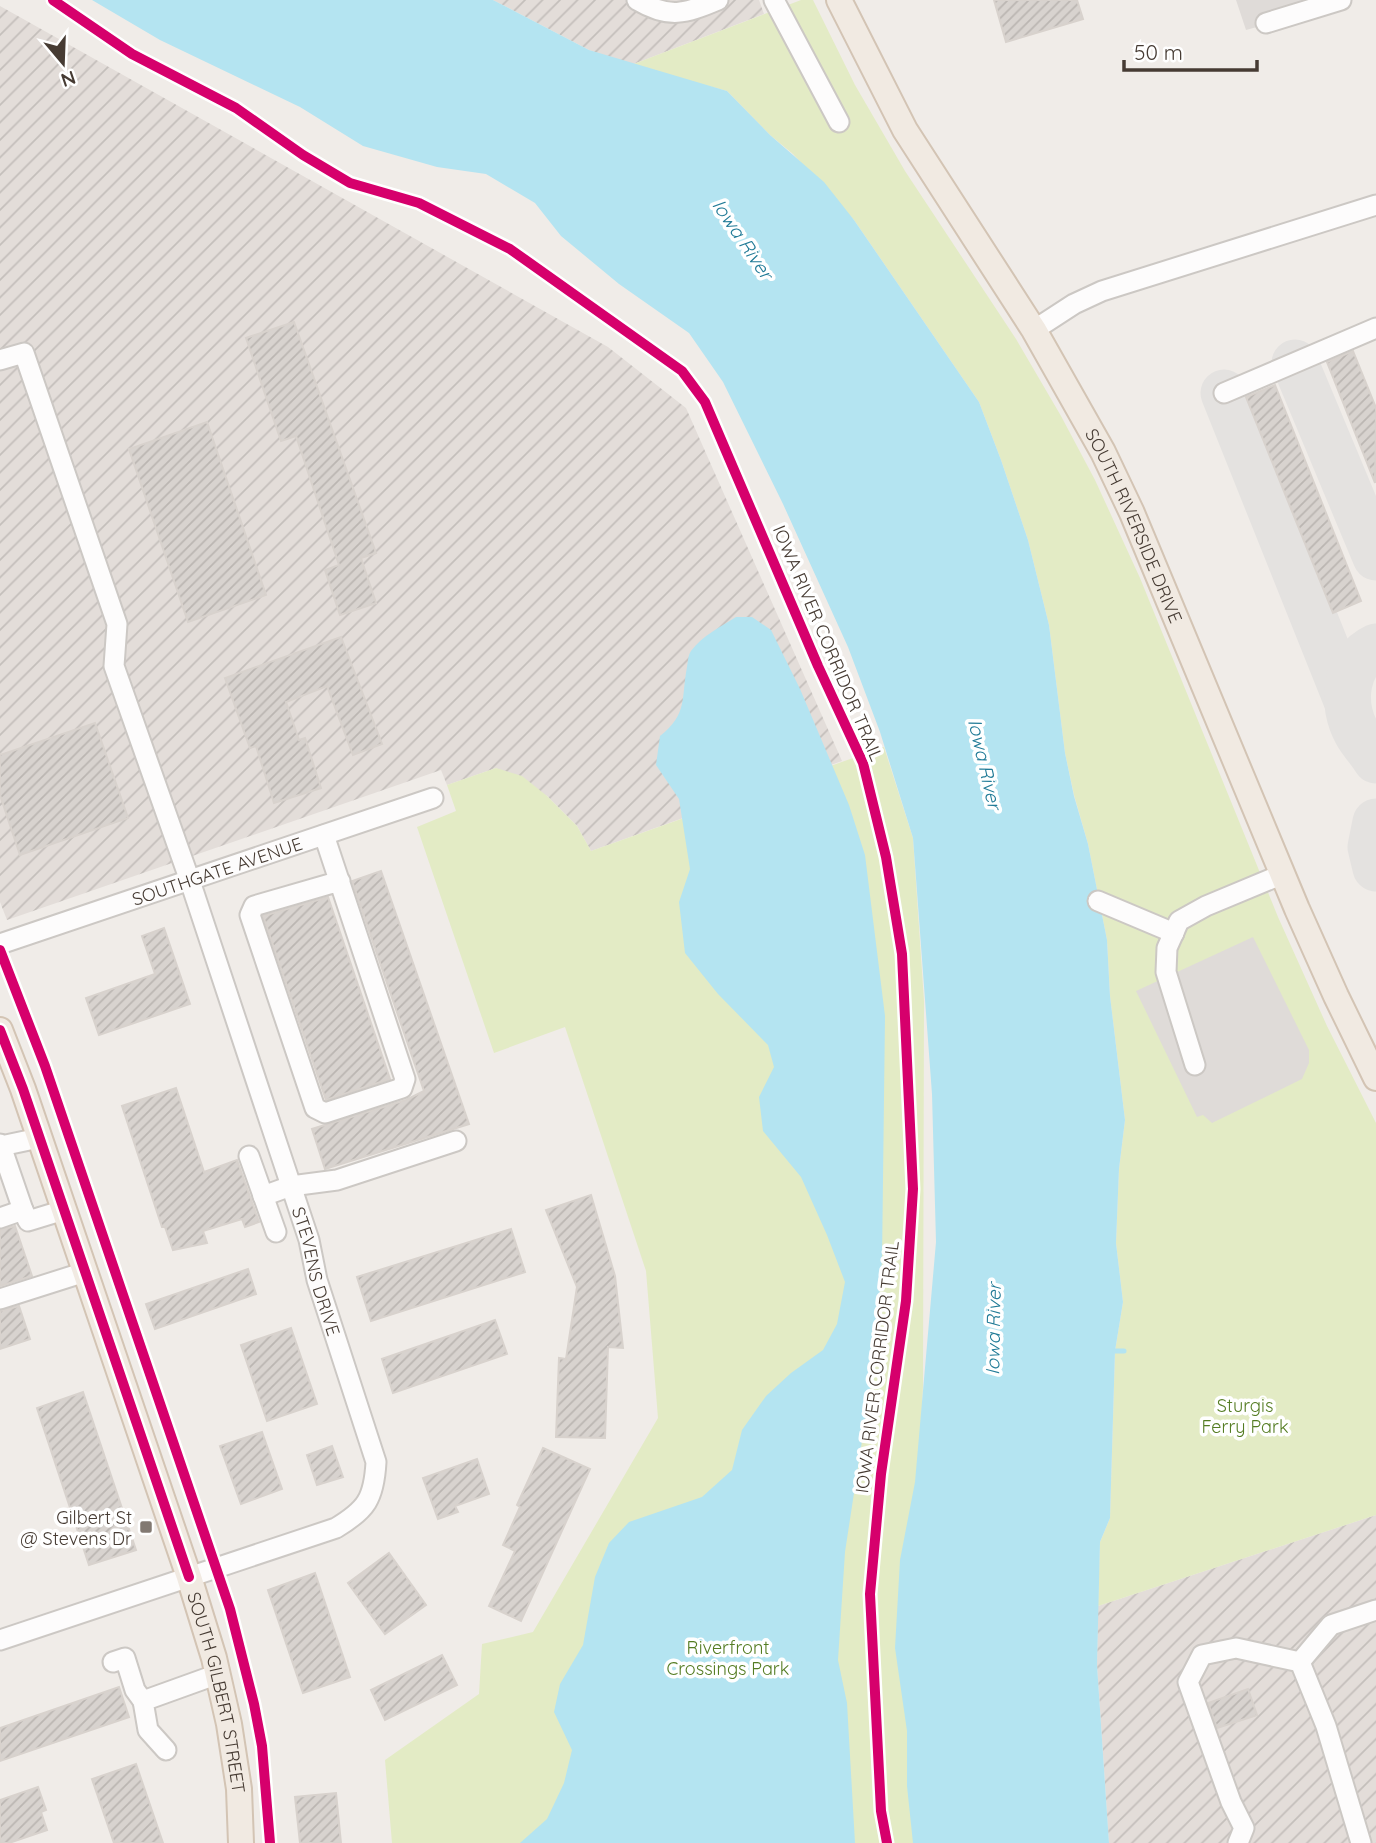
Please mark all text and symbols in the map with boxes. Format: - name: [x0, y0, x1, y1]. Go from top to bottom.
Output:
- north arrow: [28, 28, 98, 98]
- scale bar: [1124, 28, 1257, 72]
- text: 50 m: [1134, 39, 1183, 65]
- text: N: [58, 65, 79, 93]
- water label: Iowa River: [707, 194, 780, 286]
- street label: SOUTH RIVERSIDE DRIVE: [1081, 424, 1188, 626]
- street label: IOWA RIVER CORRIDOR TRAIL: [768, 522, 888, 765]
- water label: Iowa River: [963, 716, 1008, 814]
- street label: SOUTHGATE AVENUE: [129, 831, 305, 910]
- street label: STEVENS DRIVE: [287, 1204, 346, 1339]
- street label: IOWA RIVER CORRIDOR TRAIL: [850, 1239, 904, 1494]
- water label: Iowa River: [980, 1280, 1006, 1375]
- park label: Sturgis Ferry Park: [1201, 1394, 1289, 1438]
- place label: Gilbert St @ Stevens Dr: [20, 1506, 132, 1550]
- marker: Gilbert St @ Stevens Dr: [138, 1519, 154, 1535]
- street label: SOUTH GILBERT STREET: [183, 1589, 251, 1795]
- park label: Riverfront Crossings Park: [667, 1636, 789, 1680]

